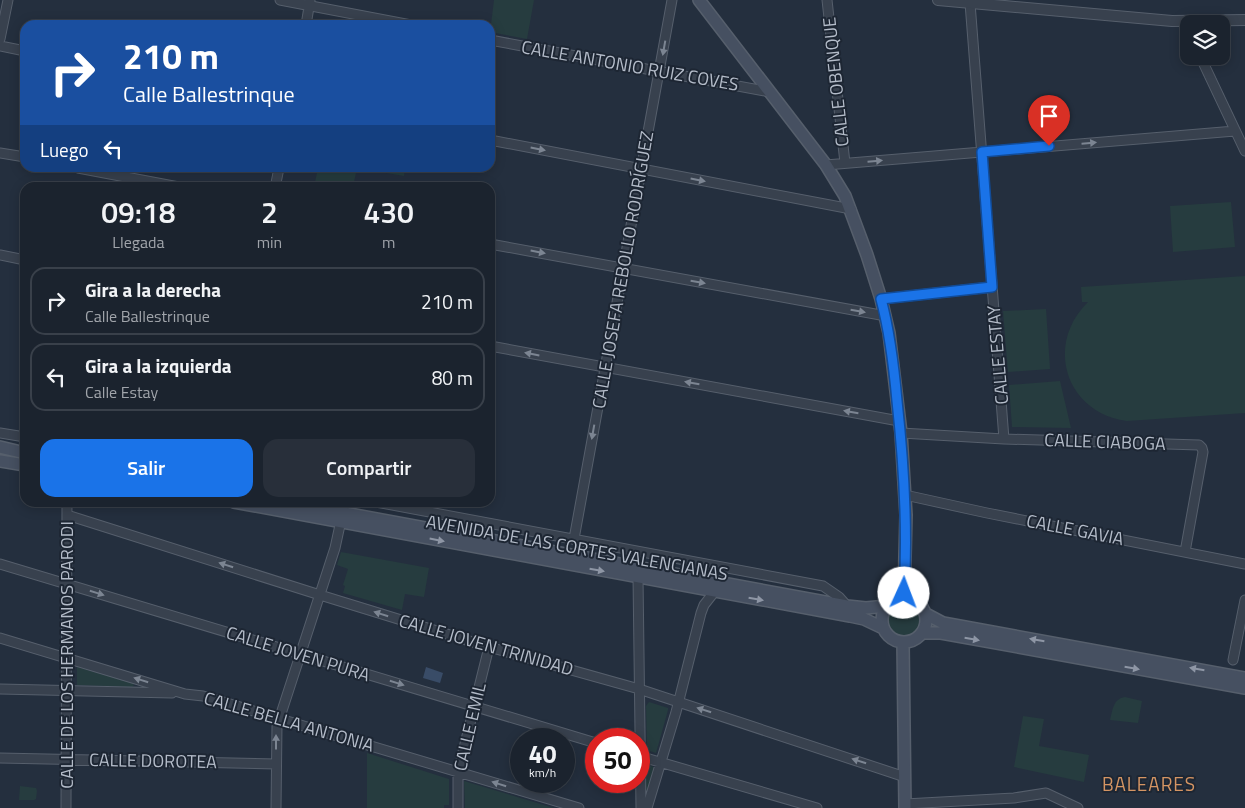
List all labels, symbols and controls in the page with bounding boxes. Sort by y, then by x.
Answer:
map controls [1180,15,1230,65]
button: layers [1180,15,1230,65]
street label: CALLE OBENQUE [815,16,856,148]
text: 210 m [123,29,219,83]
street label: CALLE ANTONIO RUIZ COVES [519,33,741,98]
icon: right [40,40,105,105]
one-way arrow [659,40,667,56]
text: Calle Ballestrinque [123,77,295,111]
pin [1028,95,1070,146]
icon: arrive [1035,102,1063,130]
street label: CALLE JOSEFA REBOLLO RODRÍGUEZ [585,129,660,411]
text: Luego [40,135,89,164]
icon: left [99,135,127,163]
one-way arrow [1081,139,1097,147]
one-way arrow [530,146,546,154]
one-way arrow [867,156,883,164]
one-way arrow [690,176,706,184]
text: 09:18 [101,189,176,235]
text: 2 [261,189,278,235]
text: 430 [363,189,414,235]
text: Llegada [112,230,164,254]
text: min [257,230,282,254]
text: m [382,230,395,254]
one-way arrow [530,249,546,257]
text: Gira a la derecha [85,275,221,304]
one-way arrow [690,278,705,286]
icon: right [42,287,70,315]
text: 210 m [421,287,473,316]
text: Calle Ballestrinque [85,304,210,328]
street label: CALLE ESTAY [980,304,1015,406]
one-way arrow [850,308,866,316]
one-way arrow [524,350,539,358]
text: Gira a la izquierda [85,351,232,380]
icon: left [42,363,70,391]
text: 80 m [432,363,473,392]
one-way arrow [683,378,699,386]
text: Calle Estay [85,380,158,404]
one-way arrow [844,408,859,416]
one-way arrow [589,424,597,440]
street label: CALLE CIABOGA [1044,426,1166,457]
button: Salir [40,439,253,497]
button: Compartir [263,439,475,497]
street label: CALLE GAVIA [1024,507,1126,552]
street label: AVENIDA DE LAS CORTES VALENCIANAS [424,508,730,587]
street label: CALLE DE LOS HERMANOS PARODI [53,521,80,789]
one-way arrow [429,536,444,544]
one-way arrow [218,561,233,569]
one-way arrow [589,566,605,574]
position arrow [877,566,929,618]
one-way arrow [90,590,105,598]
one-way arrow [749,595,765,603]
street label: CALLE JOVEN TRINIDAD [396,607,577,682]
one-way arrow [373,609,388,617]
street label: CALLE JOVEN PURA [223,619,374,688]
one-way arrow [964,635,980,643]
one-way arrow [1029,635,1045,643]
one-way arrow [1124,664,1140,672]
one-way arrow [1189,665,1205,673]
one-way arrow [133,676,148,684]
one-way arrow [390,680,405,688]
street label: CALLE EMIL [446,680,493,774]
street label: CALLE BELLA ANTONIA [201,684,378,759]
one-way arrow [697,706,712,713]
speed limit sign: 50 [585,728,650,793]
one-way arrow [272,734,280,750]
text: 40 [528,735,557,773]
street label: CALLE DOROTEA [89,746,217,775]
one-way arrow [851,757,866,765]
text: km/h [529,763,556,782]
district label: BALEARES [1102,769,1196,798]
one-way arrow [491,780,506,788]

